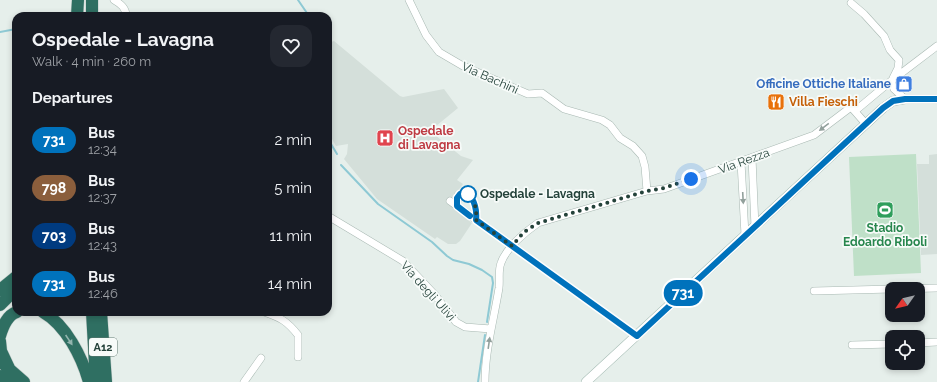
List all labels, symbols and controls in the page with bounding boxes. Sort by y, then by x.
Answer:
button: heart [270,25,312,67]
text: Ospedale - Lavagna [32,28,214,50]
text: Walk · 4 min · 260 m [32,54,151,69]
street label: Via Bachini [459,59,521,97]
shop icon: Officine Ottiche Italiane [894,74,914,94]
place label: Officine Ottiche Italiane [756,77,891,91]
text: Departures [32,89,113,107]
restaurant icon: Villa Fieschi [766,92,786,112]
place label: Villa Fieschi [789,95,858,109]
one-way arrow [819,123,830,131]
text: Bus [88,124,115,142]
place label: Ospedale di Lavagna [398,124,461,152]
hospital icon: Ospedale di Lavagna [375,128,395,148]
text: 2 min [275,131,312,149]
text: 731 [43,132,65,148]
text: 12:34 [88,142,117,157]
street label: Via Rezza [717,145,771,177]
your location [681,169,701,189]
text: Bus [88,172,115,190]
text: 5 min [274,179,312,197]
text: 798 [42,180,66,196]
marker: Ospedale - Lavagna [459,185,477,203]
place label: Ospedale - Lavagna [480,187,595,201]
text: 12:37 [88,190,117,205]
one-way arrow [740,192,747,204]
sports icon: Stadio Edoardo Riboli [875,200,895,220]
text: Bus [88,220,115,238]
place label: Stadio Edoardo Riboli [843,221,927,249]
text: 11 min [270,227,312,245]
text: 703 [42,228,66,244]
text: 12:43 [88,238,117,253]
street label: Via degli Ulivi [398,258,458,324]
text: Bus [88,268,115,286]
text: 14 min [268,275,312,293]
text: 731 [43,276,65,292]
line badge: 731 [660,280,706,306]
north arrow [885,282,925,322]
map controls [885,282,925,370]
text: 731 [672,285,694,301]
text: 12:46 [88,286,118,301]
button: locate [885,330,925,370]
one-way arrow [65,335,73,345]
one-way arrow [486,337,492,349]
road number: A12 [89,338,117,356]

